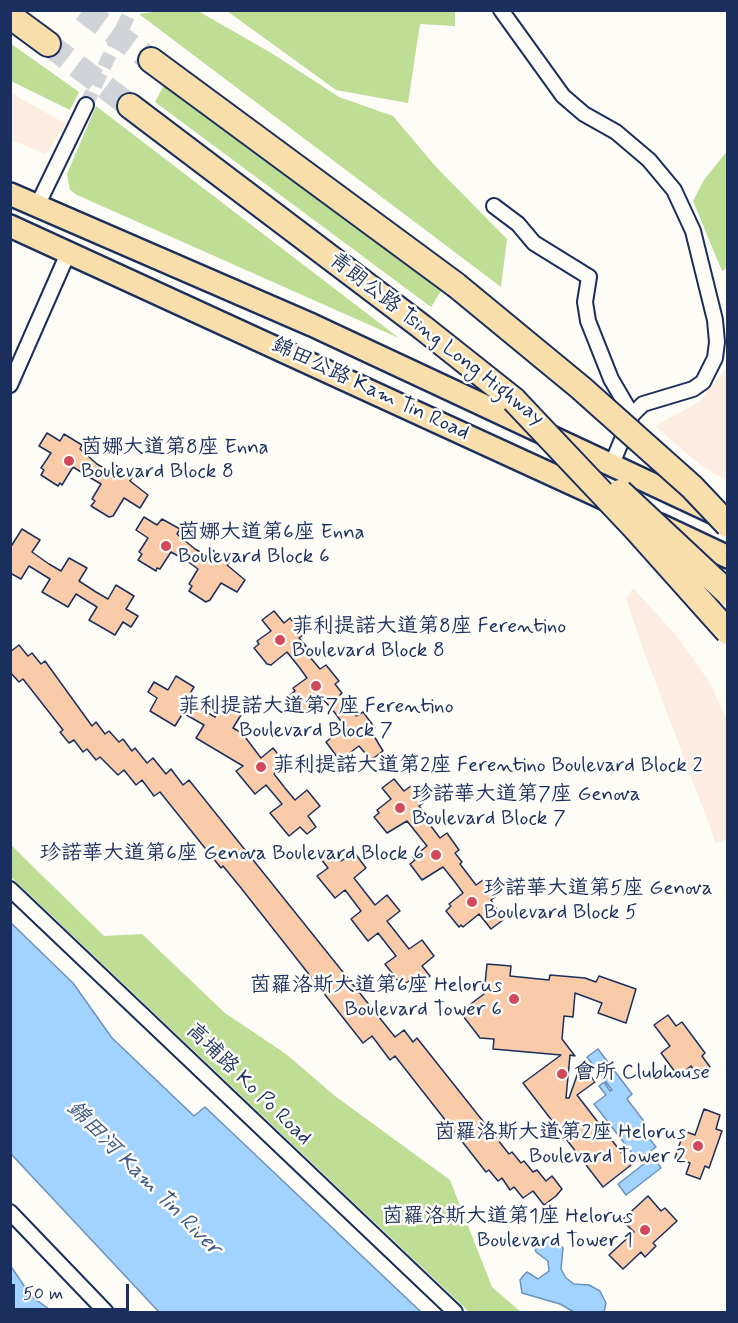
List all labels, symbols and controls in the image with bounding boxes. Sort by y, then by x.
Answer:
street label: 青朗公路 Tsing Long Highway [323,248,549,432]
street label: 錦田公路 Kam Tin Road [267,333,473,447]
place label: 茵娜大道第8座 Enna Boulevard Block 8 [81,436,269,486]
marker: 茵娜大道第8座 Enna Boulevard Block 8 [62,454,76,468]
place label: 茵娜大道第6座 Enna Boulevard Block 6 [178,521,365,571]
marker: 茵娜大道第6座 Enna Boulevard Block 6 [159,539,173,553]
place label: 菲利提諾大道第8座 Ferentino Boulevard Block 8 [292,615,566,665]
marker: 菲利提諾大道第8座 Ferentino Boulevard Block 8 [273,633,287,647]
marker: 菲利提諾大道第7座 Ferentino Boulevard Block 7 [309,679,323,693]
place label: 菲利提諾大道第7座 Ferentino Boulevard Block 7 [178,695,454,745]
place label: 菲利提諾大道第2座 Ferentino Boulevard Block 2 [273,754,703,780]
marker: 菲利提諾大道第2座 Ferentino Boulevard Block 2 [254,760,268,774]
place label: 珍諾華大道第7座 Genova Boulevard Block 7 [412,783,641,833]
marker: 珍諾華大道第7座 Genova Boulevard Block 7 [393,801,407,815]
place label: 珍諾華大道第6座 Genova Boulevard Block 6 [40,842,424,868]
marker: 珍諾華大道第6座 Genova Boulevard Block 6 [429,848,443,862]
place label: 珍諾華大道第5座 Genova Boulevard Block 5 [484,877,712,927]
marker: 珍諾華大道第5座 Genova Boulevard Block 5 [465,895,479,909]
place label: 茵羅洛斯大道第6座 Helorus Boulevard Tower 6 [250,974,502,1024]
marker: 茵羅洛斯大道第6座 Helorus Boulevard Tower 6 [507,992,521,1006]
street label: 高埔路 Ko Po Road [180,1019,316,1151]
place label: 會所 Clubhouse [574,1061,710,1087]
marker: 會所 Clubhouse [555,1067,569,1081]
water label: 錦田河 Kam Tin River [60,1096,226,1262]
place label: 茵羅洛斯大道第2座 Helorus Boulevard Tower 2 [434,1121,686,1171]
marker: 茵羅洛斯大道第2座 Helorus Boulevard Tower 2 [691,1139,705,1153]
place label: 茵羅洛斯大道第1座 Helorus Boulevard Tower 1 [382,1205,633,1255]
marker: 茵羅洛斯大道第1座 Helorus Boulevard Tower 1 [638,1223,652,1237]
scale bar [15,1272,132,1310]
text: 50 m [23,1282,63,1306]

